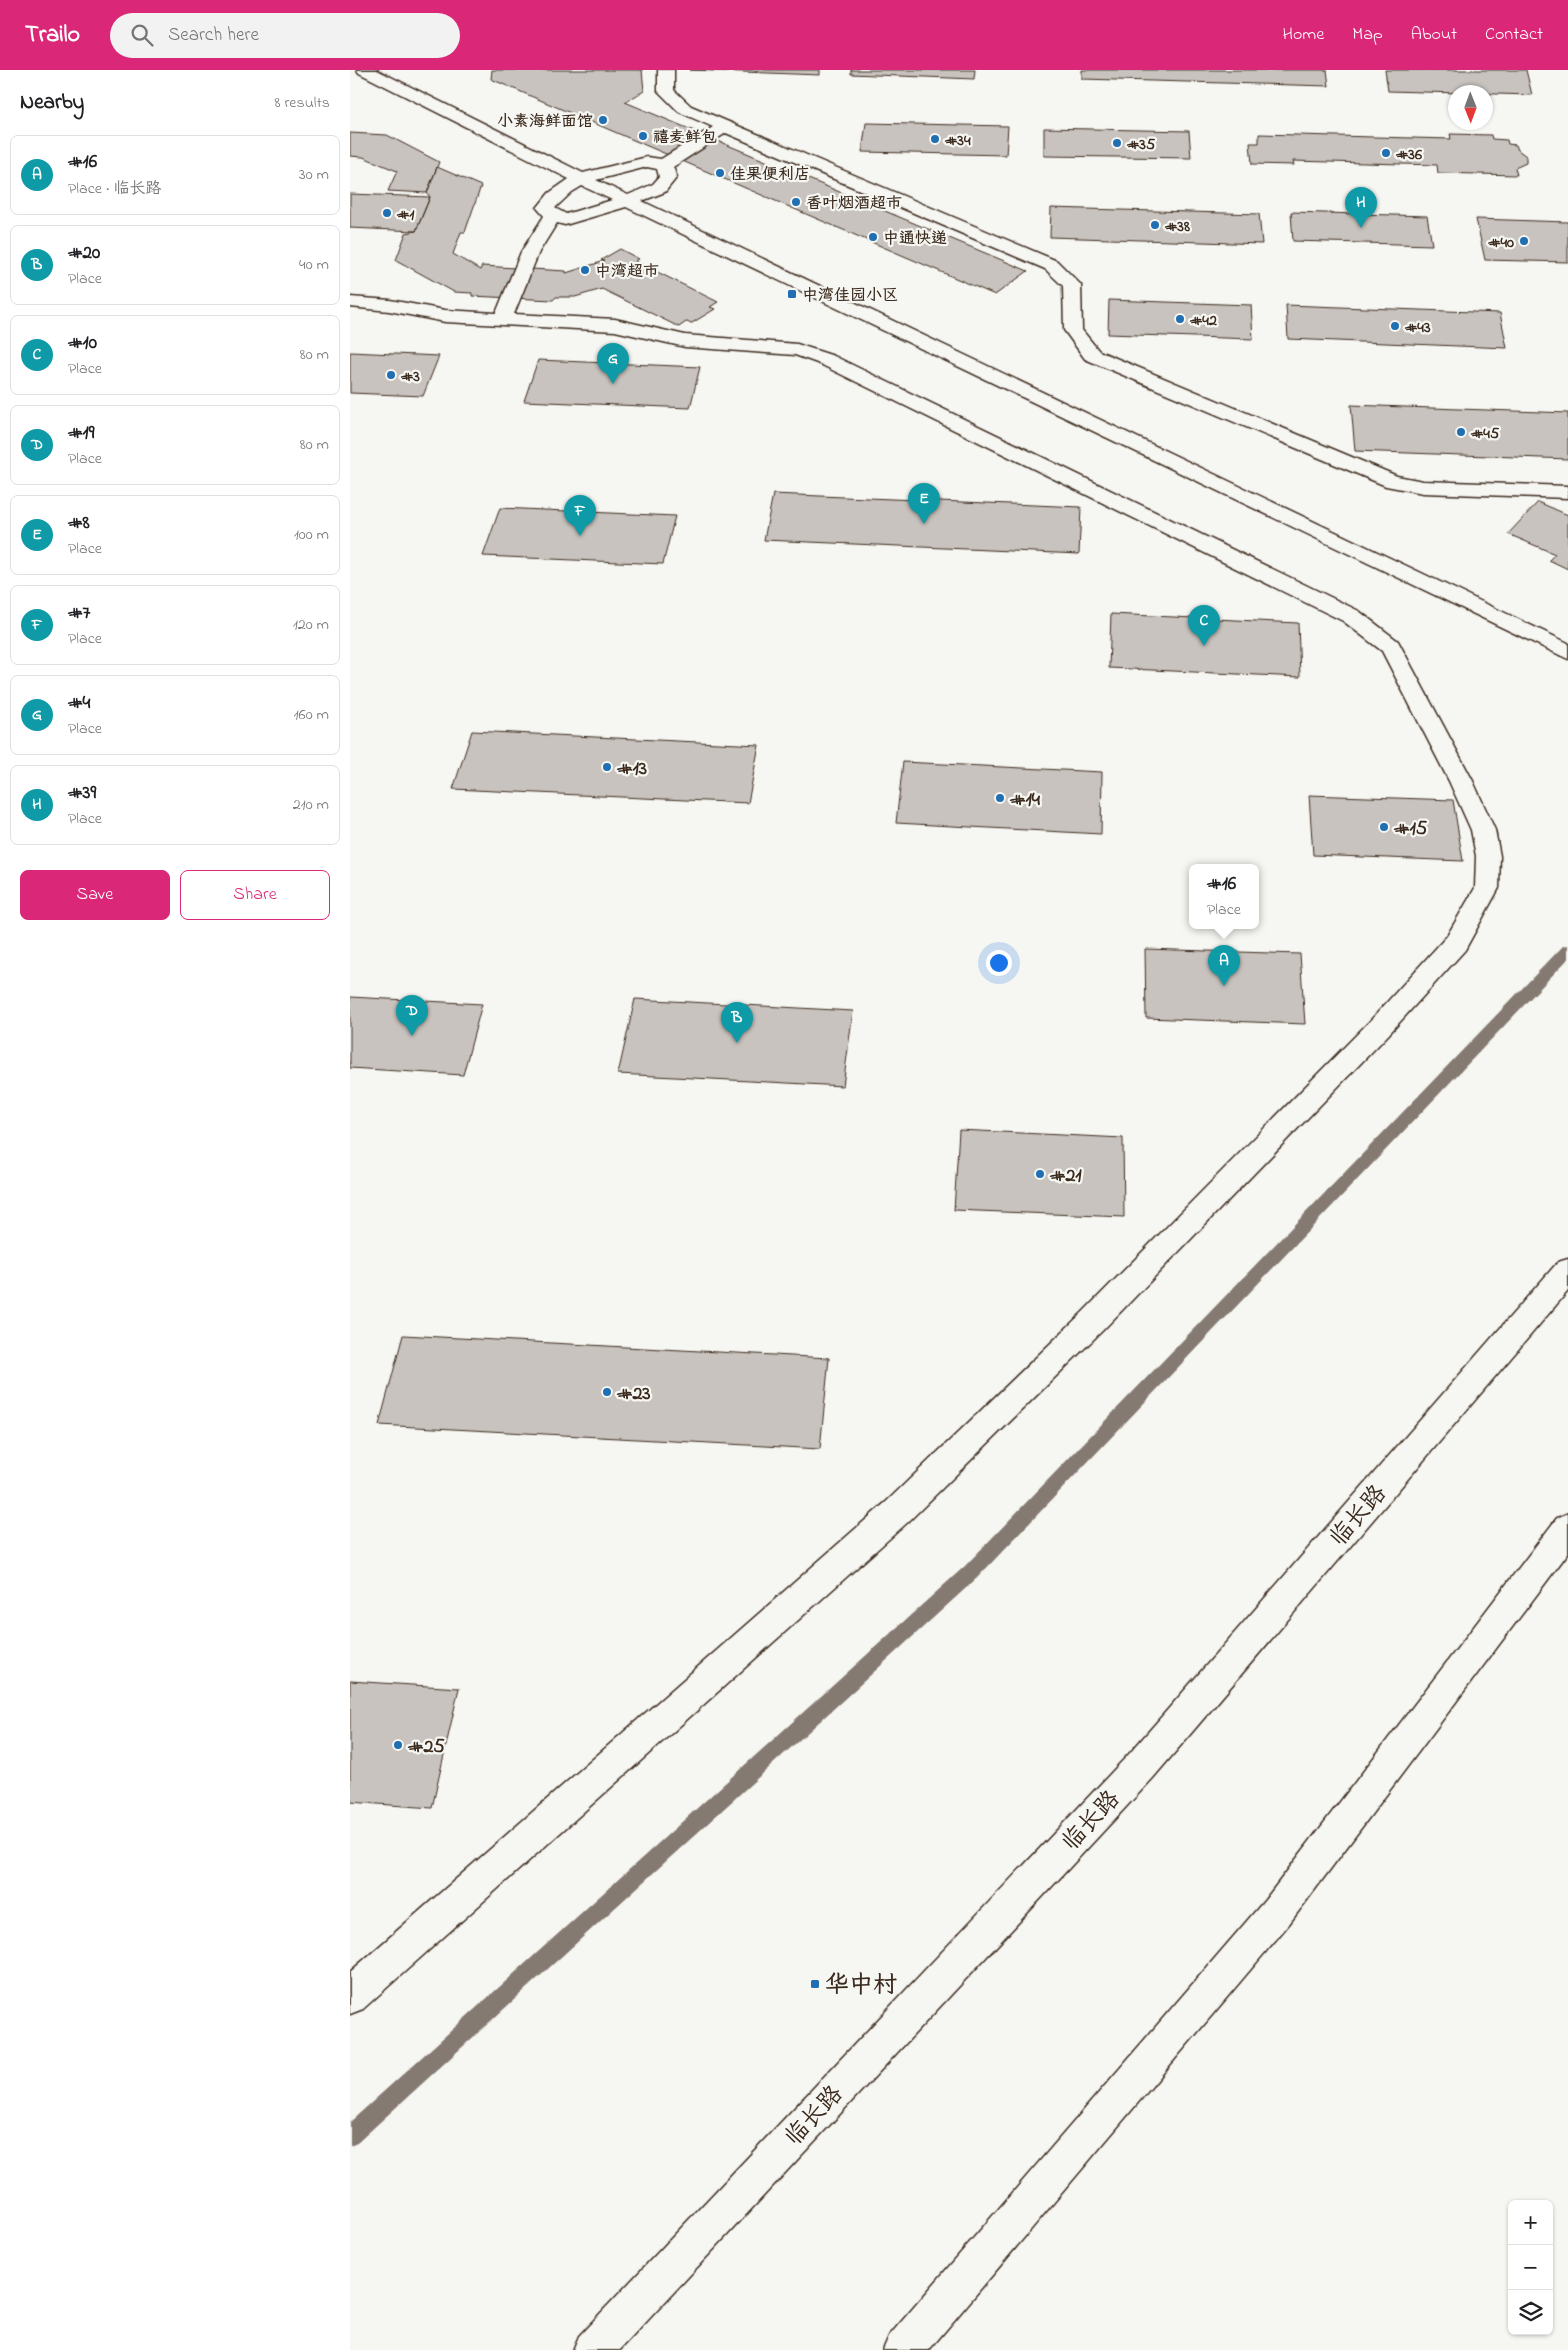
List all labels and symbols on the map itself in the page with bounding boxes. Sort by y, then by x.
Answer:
north arrow [1448,85,1493,130]
place label: 小素海鲜面馆 [497,110,593,134]
marker: 小素海鲜面馆 [597,114,609,126]
place label: 禧麦鲜包 [653,126,717,150]
place label: #34 [944,129,971,153]
marker: 禧麦鲜包 [637,130,649,142]
marker: #34 [929,133,941,145]
place label: #35 [1126,133,1156,157]
marker: #35 [1111,137,1123,149]
place label: #36 [1395,143,1423,167]
marker: #36 [1380,147,1392,159]
place label: 佳果便利店 [730,163,810,187]
marker: 佳果便利店 [714,167,726,179]
pin: H [1345,187,1377,228]
place label: 香叶烟酒超市 [806,192,902,216]
marker: 香叶烟酒超市 [790,196,802,208]
place label: #1 [396,203,415,227]
marker: #1 [381,207,393,219]
place label: #38 [1164,215,1190,239]
marker: #38 [1149,219,1161,231]
place label: 中通快递 [883,227,947,251]
marker: 中通快递 [867,231,879,243]
place label: #40 [1487,231,1514,255]
marker: #40 [1518,235,1530,247]
place label: 中湾超市 [595,260,659,284]
marker: 中湾超市 [579,264,591,276]
place label: 中湾佳园小区 [802,284,898,308]
marker: 中湾佳园小区 [786,288,798,300]
place label: #42 [1189,309,1217,333]
marker: #42 [1174,313,1186,325]
place label: #43 [1404,316,1431,340]
marker: #43 [1389,320,1401,332]
pin: G [597,343,629,384]
place label: #3 [400,365,420,389]
marker: #3 [385,369,397,381]
place label: #45 [1470,422,1500,446]
marker: #45 [1455,426,1467,438]
pin: E [908,483,940,524]
pin: F [564,495,596,536]
pin: C [1188,605,1220,646]
place label: #13 [616,755,647,784]
marker: #13 [601,761,613,773]
place label: #14 [1009,786,1041,815]
marker: #14 [994,792,1006,804]
place label: #15 [1393,815,1428,844]
marker: #15 [1378,821,1390,833]
pin: A [1208,945,1240,986]
your location [986,950,1012,976]
pin: D [396,995,428,1036]
pin: B [721,1002,753,1043]
place label: #21 [1049,1162,1082,1191]
marker: #21 [1034,1168,1046,1180]
place label: #23 [616,1380,651,1409]
marker: #23 [601,1386,613,1398]
street label: 临长路 [1322,1478,1396,1555]
place label: #25 [407,1733,445,1762]
marker: #25 [392,1739,404,1751]
street label: 临长路 [1054,1783,1129,1860]
place label: 华中村 [825,1969,897,2004]
marker: 华中村 [809,1978,821,1990]
street label: 临长路 [777,2078,852,2155]

